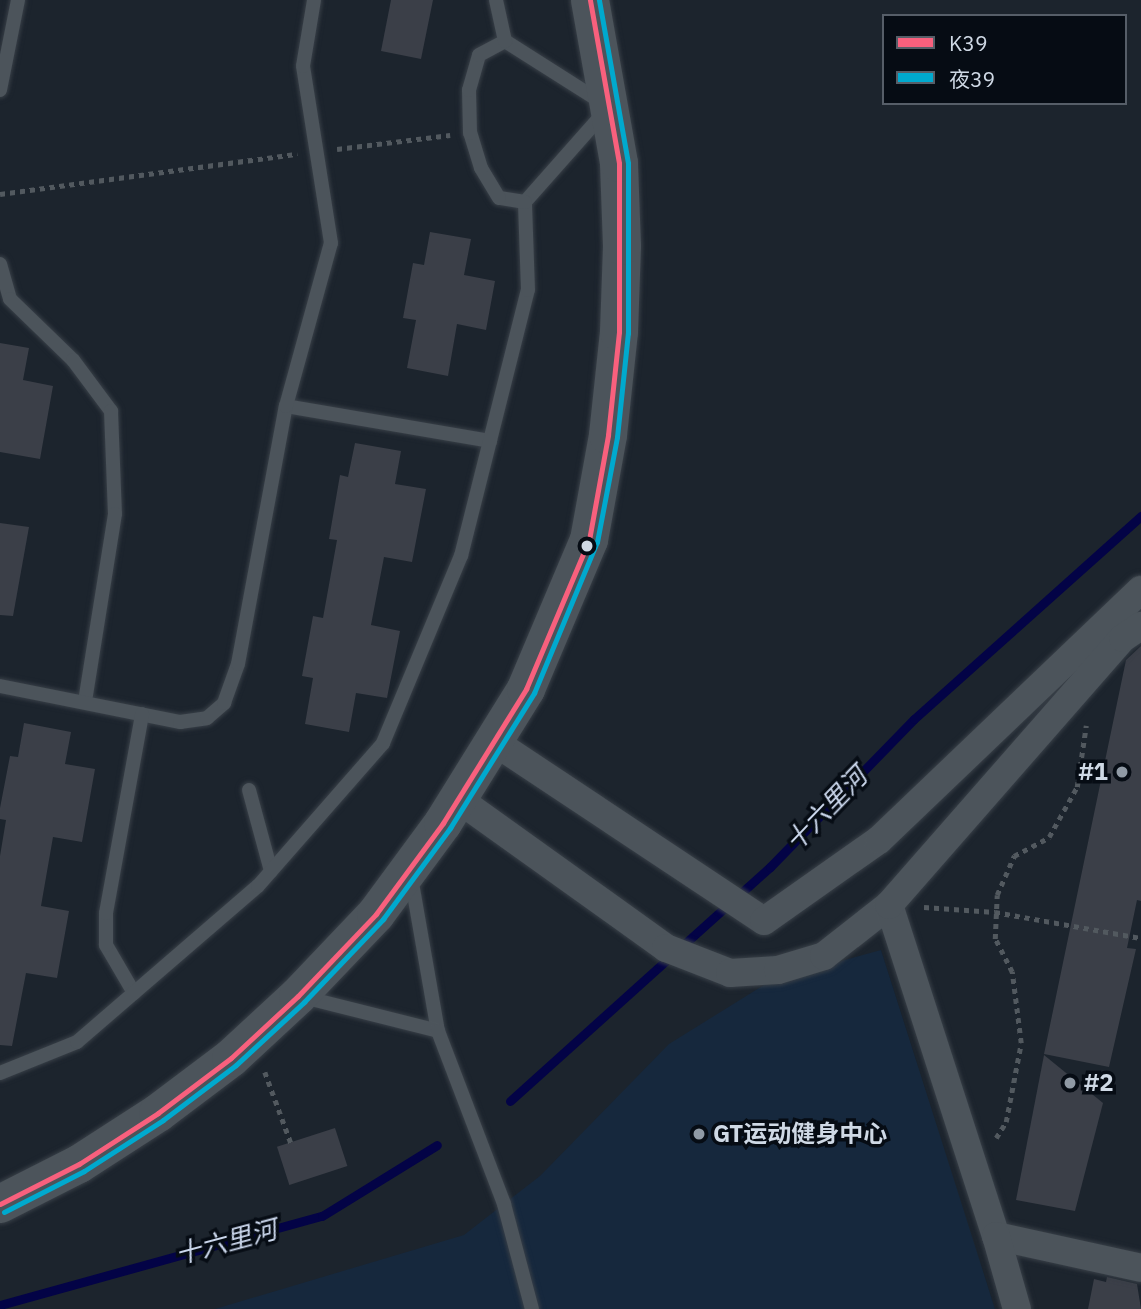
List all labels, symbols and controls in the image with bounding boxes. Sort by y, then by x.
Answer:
legend [882,14,1127,105]
text: K39 [949,29,988,57]
text: 夜39 [949,65,995,93]
unlabelled marker [580,539,594,553]
place label: #1 [1078,758,1108,786]
water label: 十六里河 [779,761,873,857]
marker: #1 [1114,764,1130,780]
place label: #2 [1084,1069,1114,1097]
marker: #2 [1062,1075,1078,1091]
place label: GT运动健身中心 [713,1120,887,1148]
marker: GT运动健身中心 [691,1126,707,1142]
water label: 十六里河 [172,1213,280,1271]

